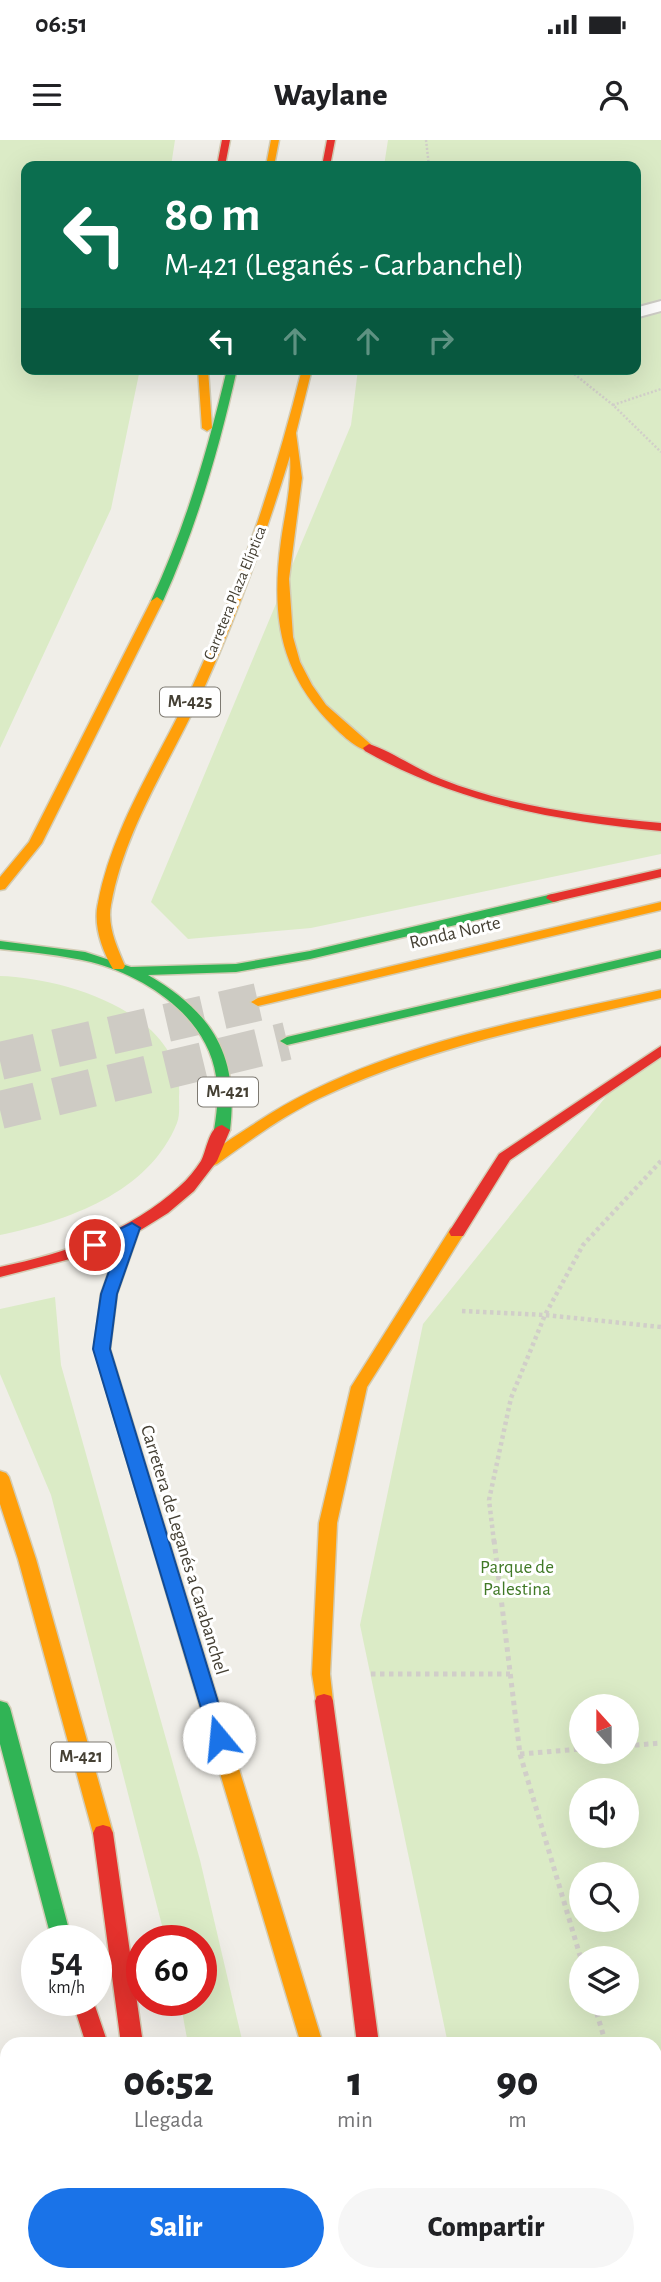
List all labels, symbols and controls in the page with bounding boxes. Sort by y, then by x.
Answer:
text: 06:51 [35,11,88,37]
icon: menu [28,76,66,114]
icon: person [595,76,633,114]
text: Waylane [274,79,387,111]
icon: left [49,189,140,280]
text: 80 m [164,191,261,240]
text: M-421 (Leganés - Carbanchel) [164,249,524,281]
icon: left [203,322,241,360]
icon: ahead [276,322,314,360]
icon: ahead [349,322,387,360]
icon: right [422,322,460,360]
street label: Carretera Plaza Elíptica [201,524,269,662]
road number: M-425 [160,688,220,716]
street label: Ronda Norte [408,913,502,953]
road number: M-421 [198,1077,258,1107]
pin [65,1215,125,1275]
icon: arrive [76,1226,114,1264]
street label: Carretera de Leganés a Carabanchel [137,1423,231,1677]
park label: Parque de Palestina [480,1558,554,1599]
north arrow [569,1694,639,1764]
map controls [569,1694,639,2016]
position arrow [182,1701,256,1775]
road number: M-421 [51,1742,111,1772]
button: sound [569,1778,639,1848]
button: search [569,1862,639,1932]
speed limit sign: 60 [126,1925,217,2016]
text: 54 [50,1944,83,1979]
button: layers [569,1946,639,2016]
text: km/h [48,1979,85,1997]
text: 06:52 [123,2061,214,2103]
text: 1 [347,2061,363,2103]
text: 90 [496,2061,539,2103]
text: Llegada [134,2109,203,2132]
text: min [337,2109,373,2132]
text: m [508,2109,527,2132]
button: Salir [28,2188,324,2268]
button: Compartir [338,2188,634,2268]

